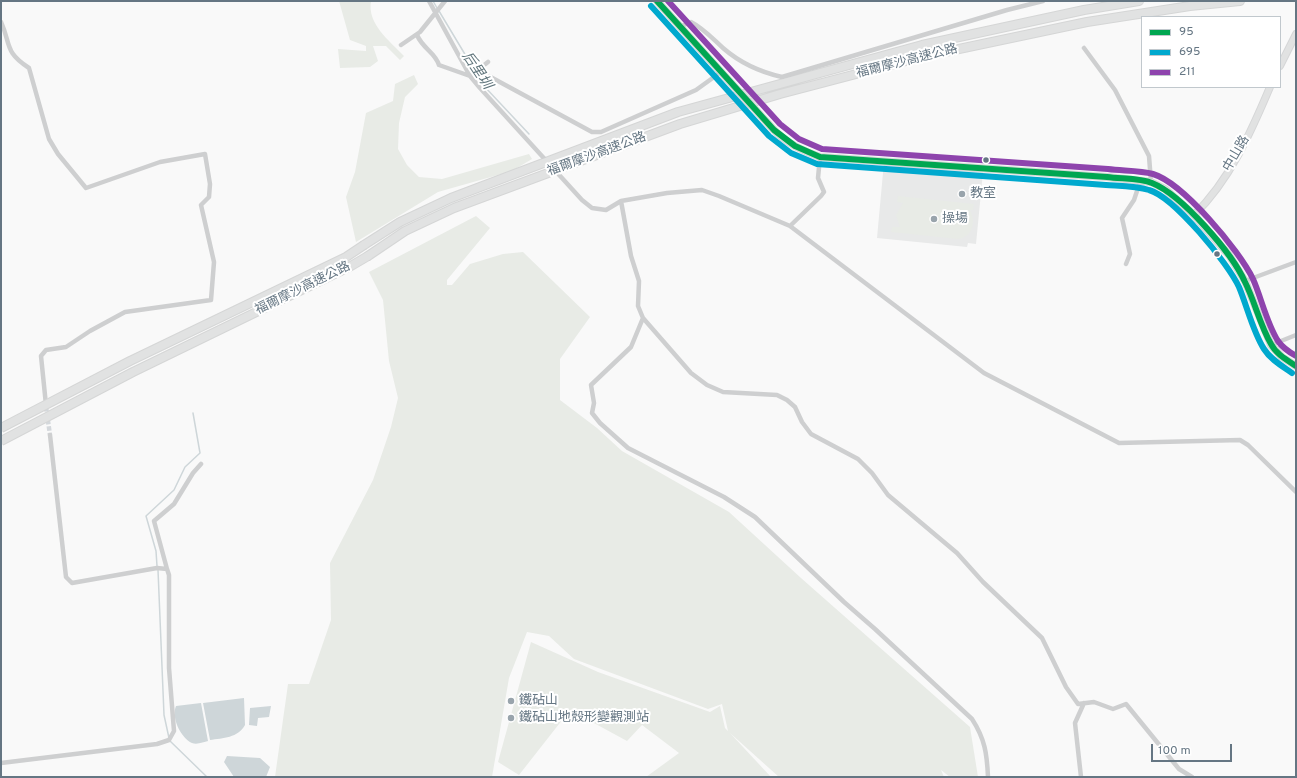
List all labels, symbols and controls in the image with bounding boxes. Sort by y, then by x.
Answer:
legend [1141,16,1281,88]
text: 95 [1179,24,1194,40]
street label: 福爾摩沙高速公路 [855,42,959,82]
text: 695 [1179,44,1200,60]
water label: 后里圳 [457,49,495,93]
text: 211 [1179,64,1195,80]
street label: 福爾摩沙高速公路 [545,130,649,180]
street label: 中山路 [1220,133,1254,175]
unlabelled marker [981,155,991,165]
place label: 教室 [970,186,996,202]
marker: 教室 [957,189,967,199]
place label: 操場 [942,211,968,227]
marker: 操場 [929,214,939,224]
unlabelled marker [1212,249,1222,259]
street label: 福爾摩沙高速公路 [253,259,353,319]
place label: 鐵砧山 [519,693,558,709]
marker: 鐵砧山 [506,696,516,706]
place label: 鐵砧山地殼形變觀測站 [519,710,649,726]
marker: 鐵砧山地殼形變觀測站 [506,713,516,723]
scale bar [1153,736,1234,762]
text: 100 m [1158,743,1191,759]

